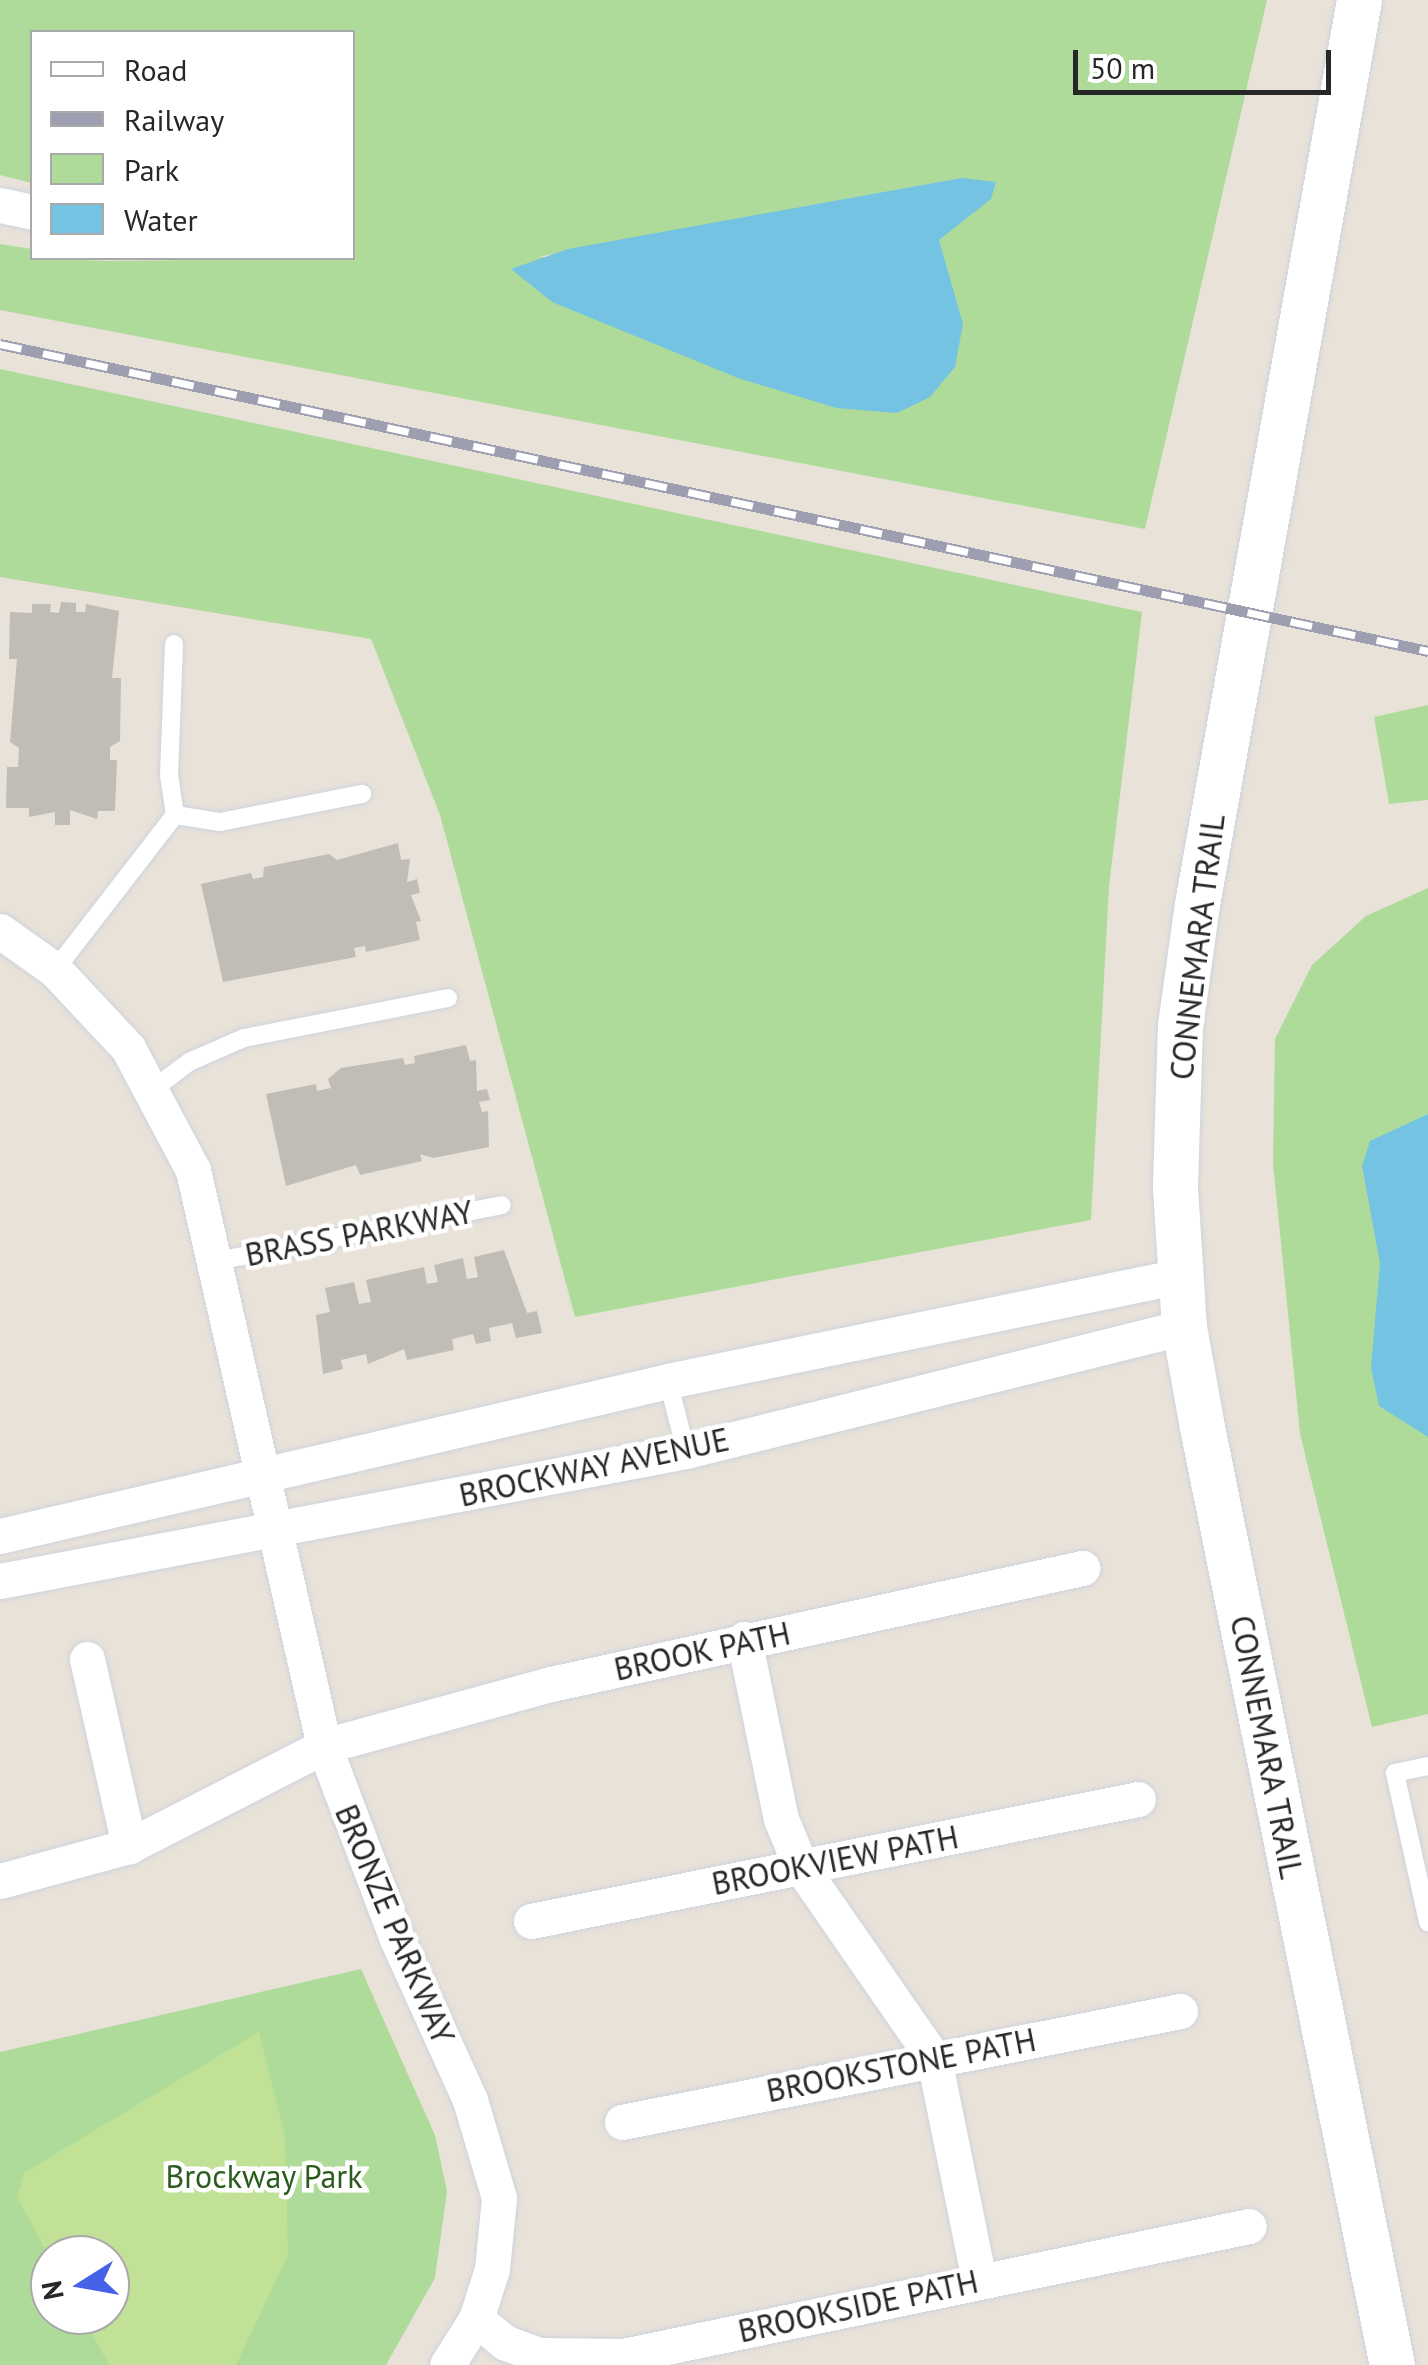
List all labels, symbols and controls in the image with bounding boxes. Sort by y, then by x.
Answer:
legend [30,30,355,260]
scale bar [1078,30,1336,92]
text: 50 m [1090,48,1155,87]
text: Road [124,50,188,89]
text: Railway [124,100,224,139]
text: Park [124,150,179,189]
text: Water [124,200,198,239]
street label: CONNEMARA TRAIL [1162,811,1232,1083]
street label: BRASS PARKWAY [242,1192,476,1274]
street label: BROCKWAY AVENUE [455,1419,733,1515]
street label: CONNEMARA TRAIL [1222,1611,1312,1883]
street label: BROOK PATH [610,1614,794,1688]
street label: BRONZE PARKWAY [327,1799,463,2049]
street label: BROOKVIEW PATH [708,1817,962,1903]
street label: BROOKSTONE PATH [763,2020,1039,2110]
park label: Brockway Park [165,2157,363,2195]
north arrow [30,2235,130,2335]
street label: BROOKSIDE PATH [735,2262,981,2350]
text: N [32,2278,72,2303]

